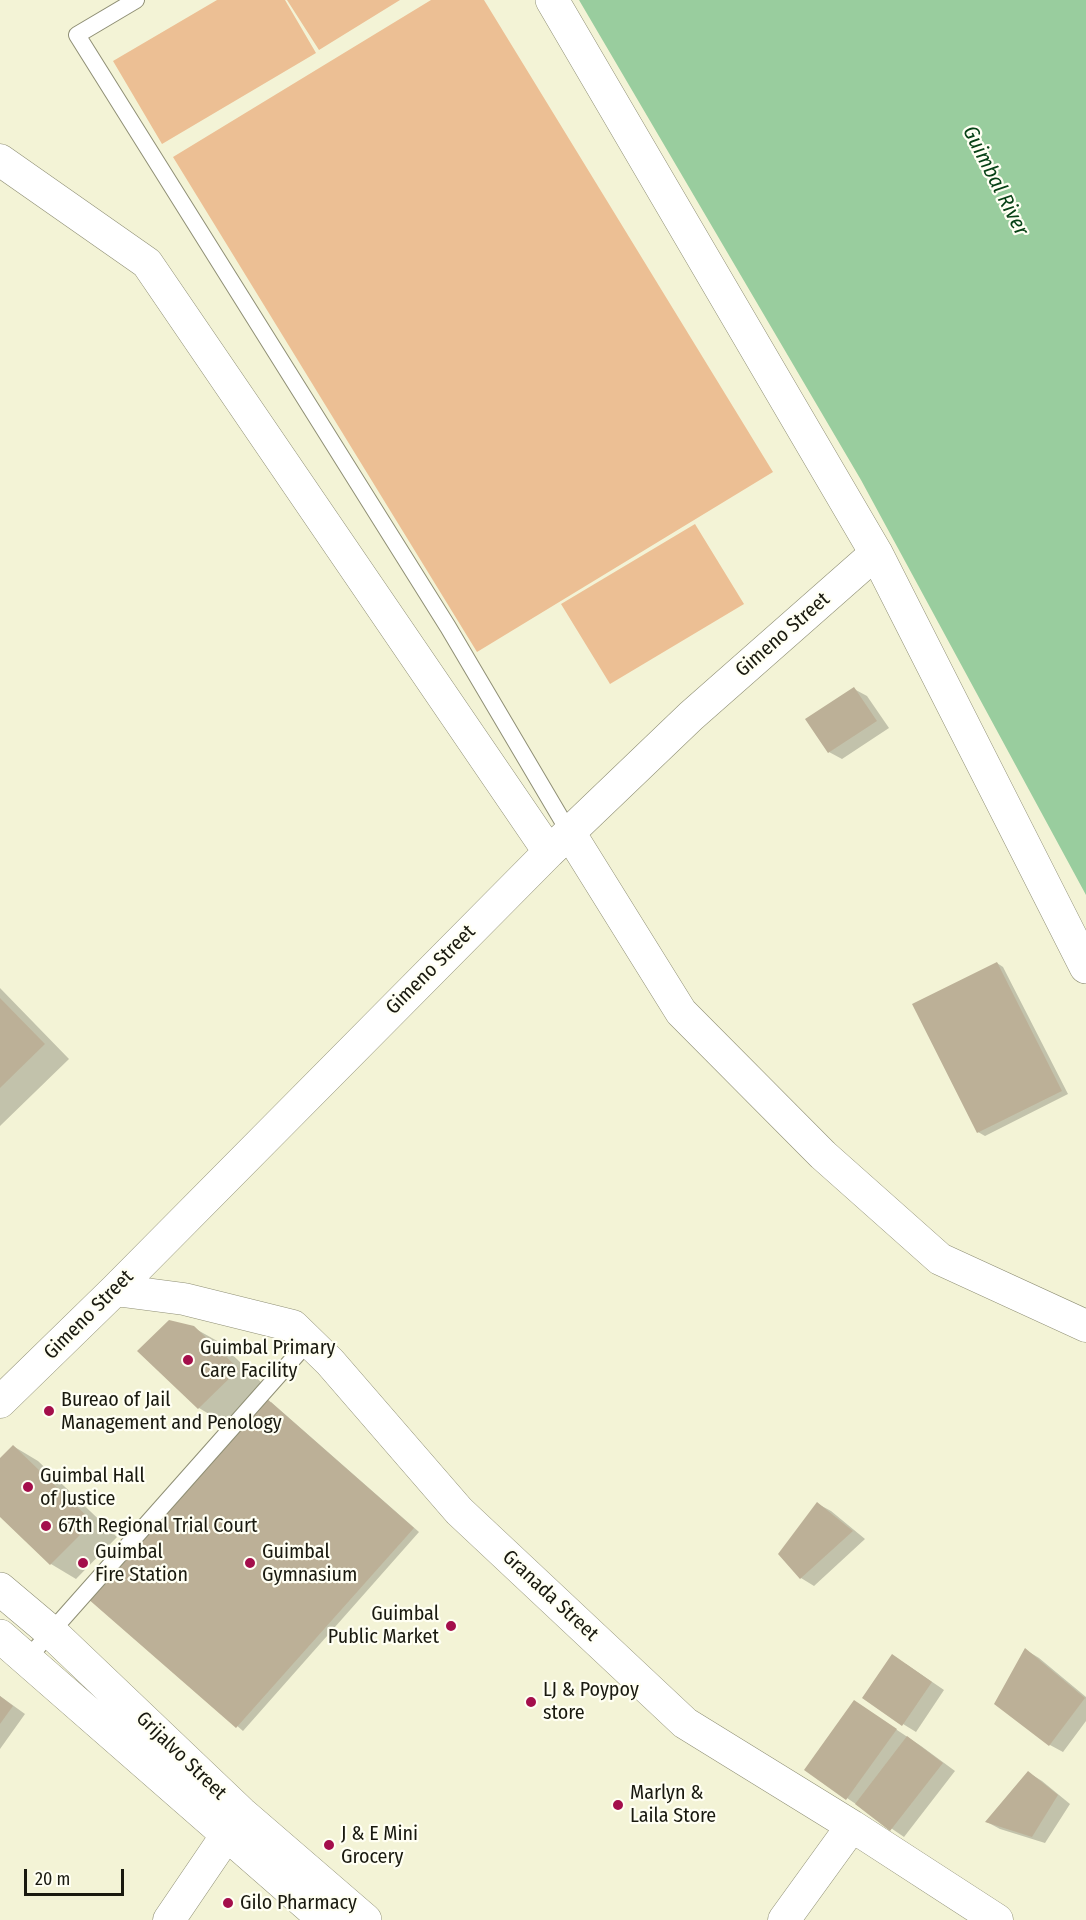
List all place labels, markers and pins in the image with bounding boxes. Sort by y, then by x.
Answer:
place label: Guimbal Primary Care Facility [200,1336,336,1383]
marker: Guimbal Primary Care Facility [181,1353,195,1367]
place label: Bureao of Jail Management and Penology [61,1388,282,1435]
marker: Bureao of Jail Management and Penology [42,1404,56,1418]
place label: Guimbal Hall of Justice [40,1464,145,1511]
marker: Guimbal Hall of Justice [21,1480,35,1494]
place label: 67th Regional Trial Court [58,1514,257,1538]
marker: 67th Regional Trial Court [39,1519,53,1533]
place label: Guimbal Fire Station [95,1540,188,1587]
place label: Guimbal Gymnasium [262,1540,357,1587]
marker: Guimbal Fire Station [76,1556,90,1570]
marker: Guimbal Gymnasium [243,1556,257,1570]
place label: Guimbal Public Market [328,1602,439,1649]
marker: Guimbal Public Market [444,1619,458,1633]
place label: LJ & Poypoy store [543,1678,639,1725]
marker: LJ & Poypoy store [524,1695,538,1709]
place label: Marlyn & Laila Store [630,1781,716,1828]
marker: Marlyn & Laila Store [611,1798,625,1812]
place label: J & E Mini Grocery [341,1822,418,1869]
marker: J & E Mini Grocery [322,1838,336,1852]
place label: Gilo Pharmacy [240,1891,357,1915]
marker: Gilo Pharmacy [221,1896,235,1910]

